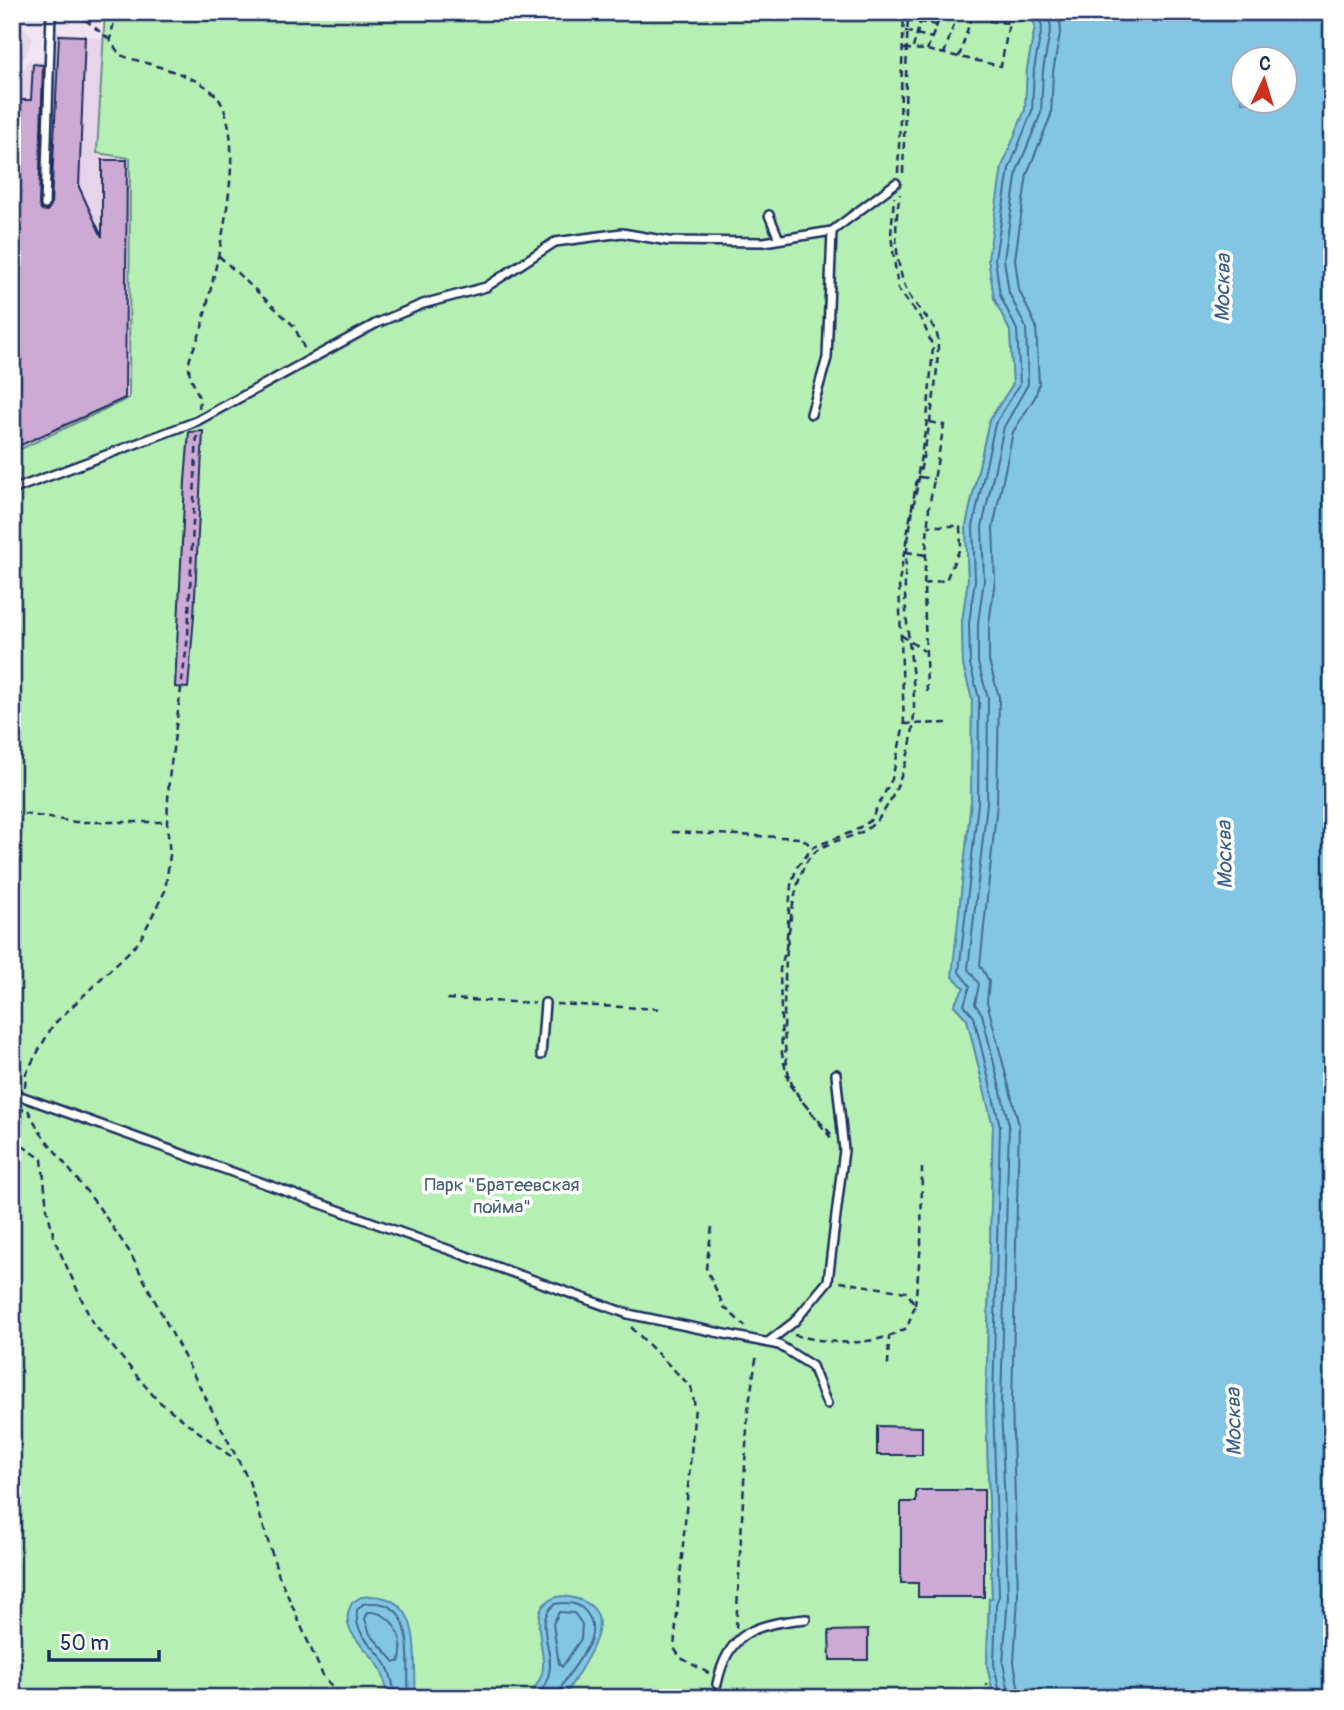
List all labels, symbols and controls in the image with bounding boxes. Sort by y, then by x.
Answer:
north arrow [1228,46,1298,116]
text: С [1258,52,1272,76]
water label: Москва [1209,253,1237,322]
water label: Москва [1211,820,1239,889]
park label: Парк "Братеевская пойма" [425,1173,580,1219]
water label: Москва [1220,1387,1248,1456]
scale bar [49,1619,159,1663]
text: 50 m [60,1630,109,1657]

